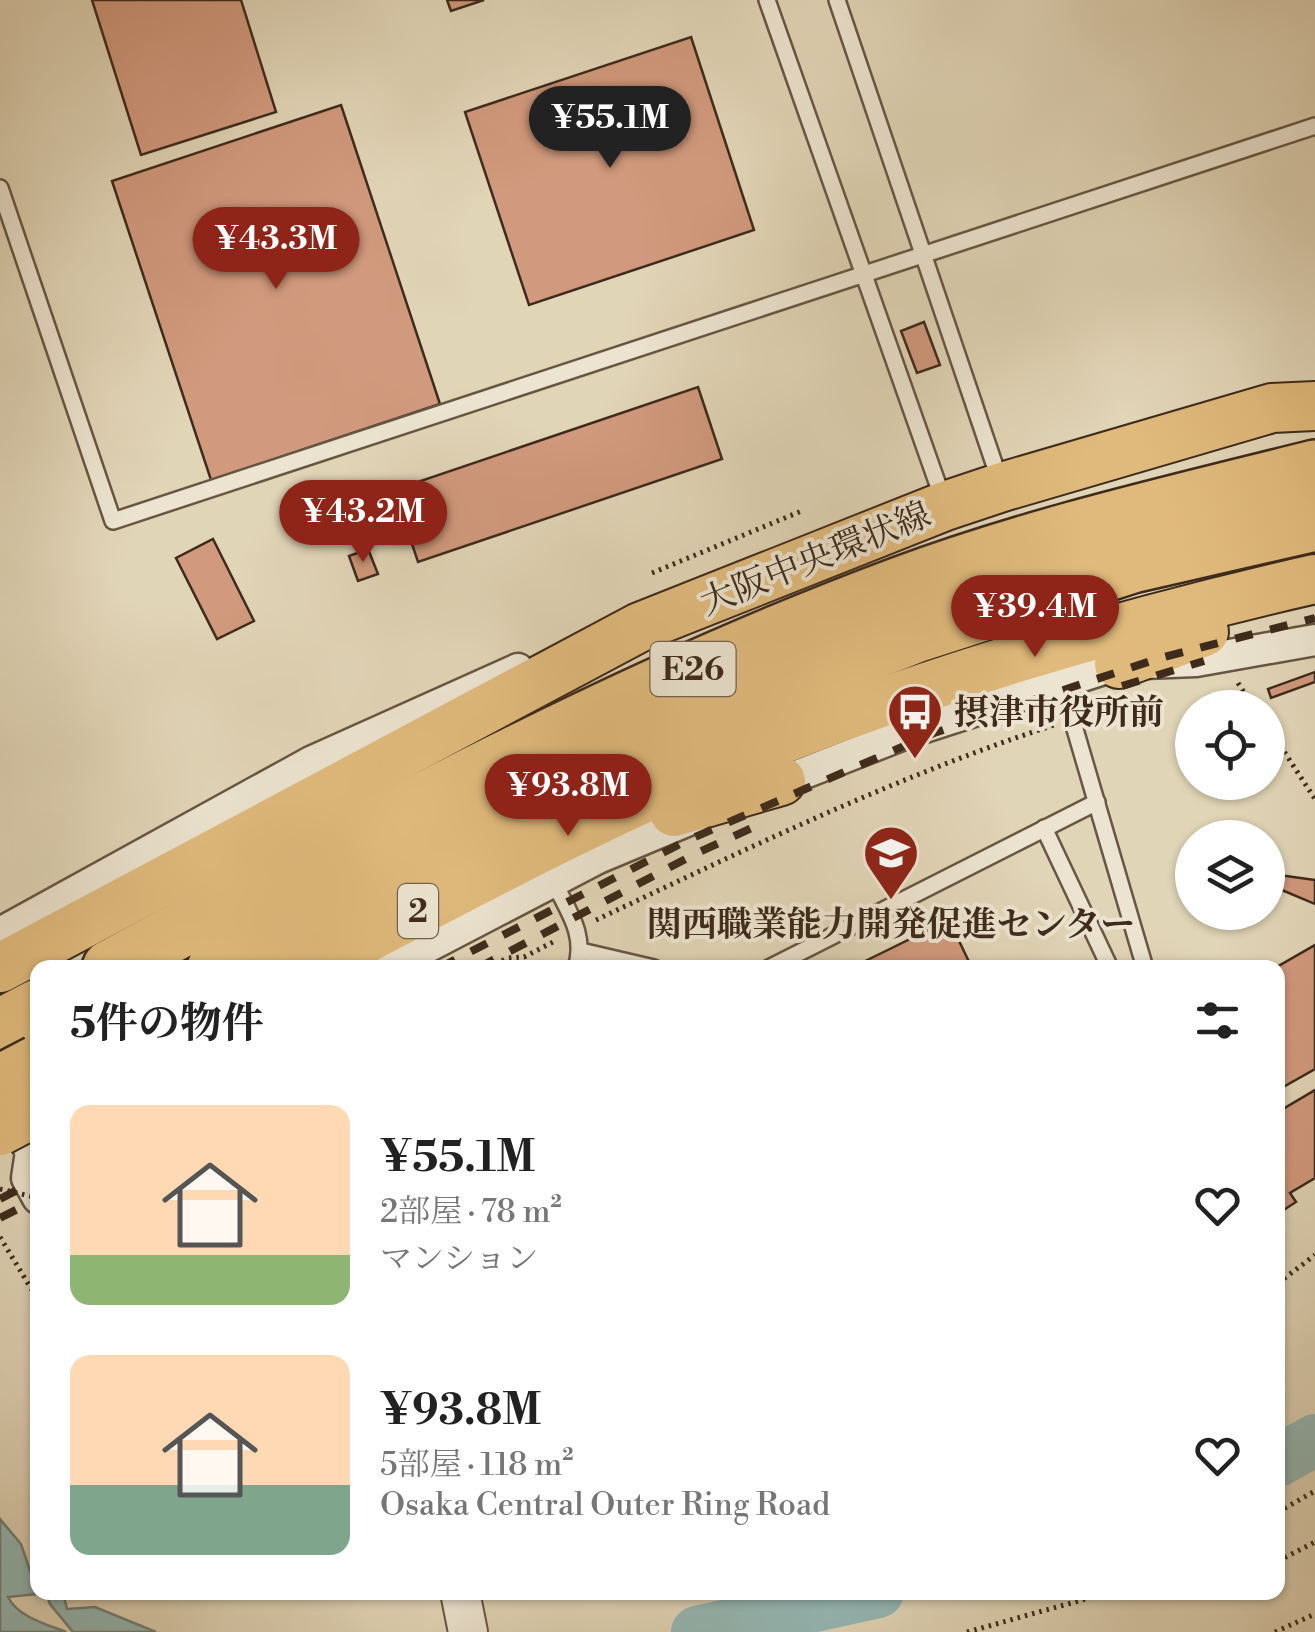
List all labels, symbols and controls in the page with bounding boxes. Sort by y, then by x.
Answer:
pin: ¥55.1M [529,86,691,171]
text: ¥55.1M [551,98,669,138]
pin: ¥43.3M [195,207,357,292]
text: ¥43.3M [215,219,337,259]
pin: ¥43.2M [282,480,444,565]
text: ¥43.2M [301,492,425,532]
street label: 大阪中央環状線 [694,494,937,625]
pin: ¥39.4M [954,575,1116,660]
text: ¥39.4M [973,587,1097,627]
road number: E26 [650,642,736,696]
bus stop icon: 摂津市役所前 [885,682,945,761]
map controls [1175,690,1285,930]
button: locate [1175,690,1285,800]
place label: 摂津市役所前 [954,692,1164,735]
pin: ¥93.8M [487,754,649,839]
text: ¥93.8M [507,766,629,806]
button: layers [1175,820,1285,930]
school or university icon: 関西職業能力開発促進センター [861,823,921,902]
road number: 2 [398,884,438,938]
place label: 関西職業能力開発促進センター [647,904,1135,947]
icon: filters [1190,993,1245,1048]
text: 5件の物件 [70,998,264,1051]
text: ¥55.1M [380,1132,535,1185]
icon: home [150,1145,270,1265]
icon: heart [1190,1178,1245,1233]
text: 2部屋 · 78 m² [380,1192,562,1232]
text: マンション [380,1239,539,1279]
text: ¥93.8M [380,1385,541,1438]
icon: home [150,1395,270,1515]
icon: heart [1190,1428,1245,1483]
text: 5部屋 · 118 m² [380,1445,574,1485]
text: Osaka Central Outer Ring Road [380,1485,830,1525]

